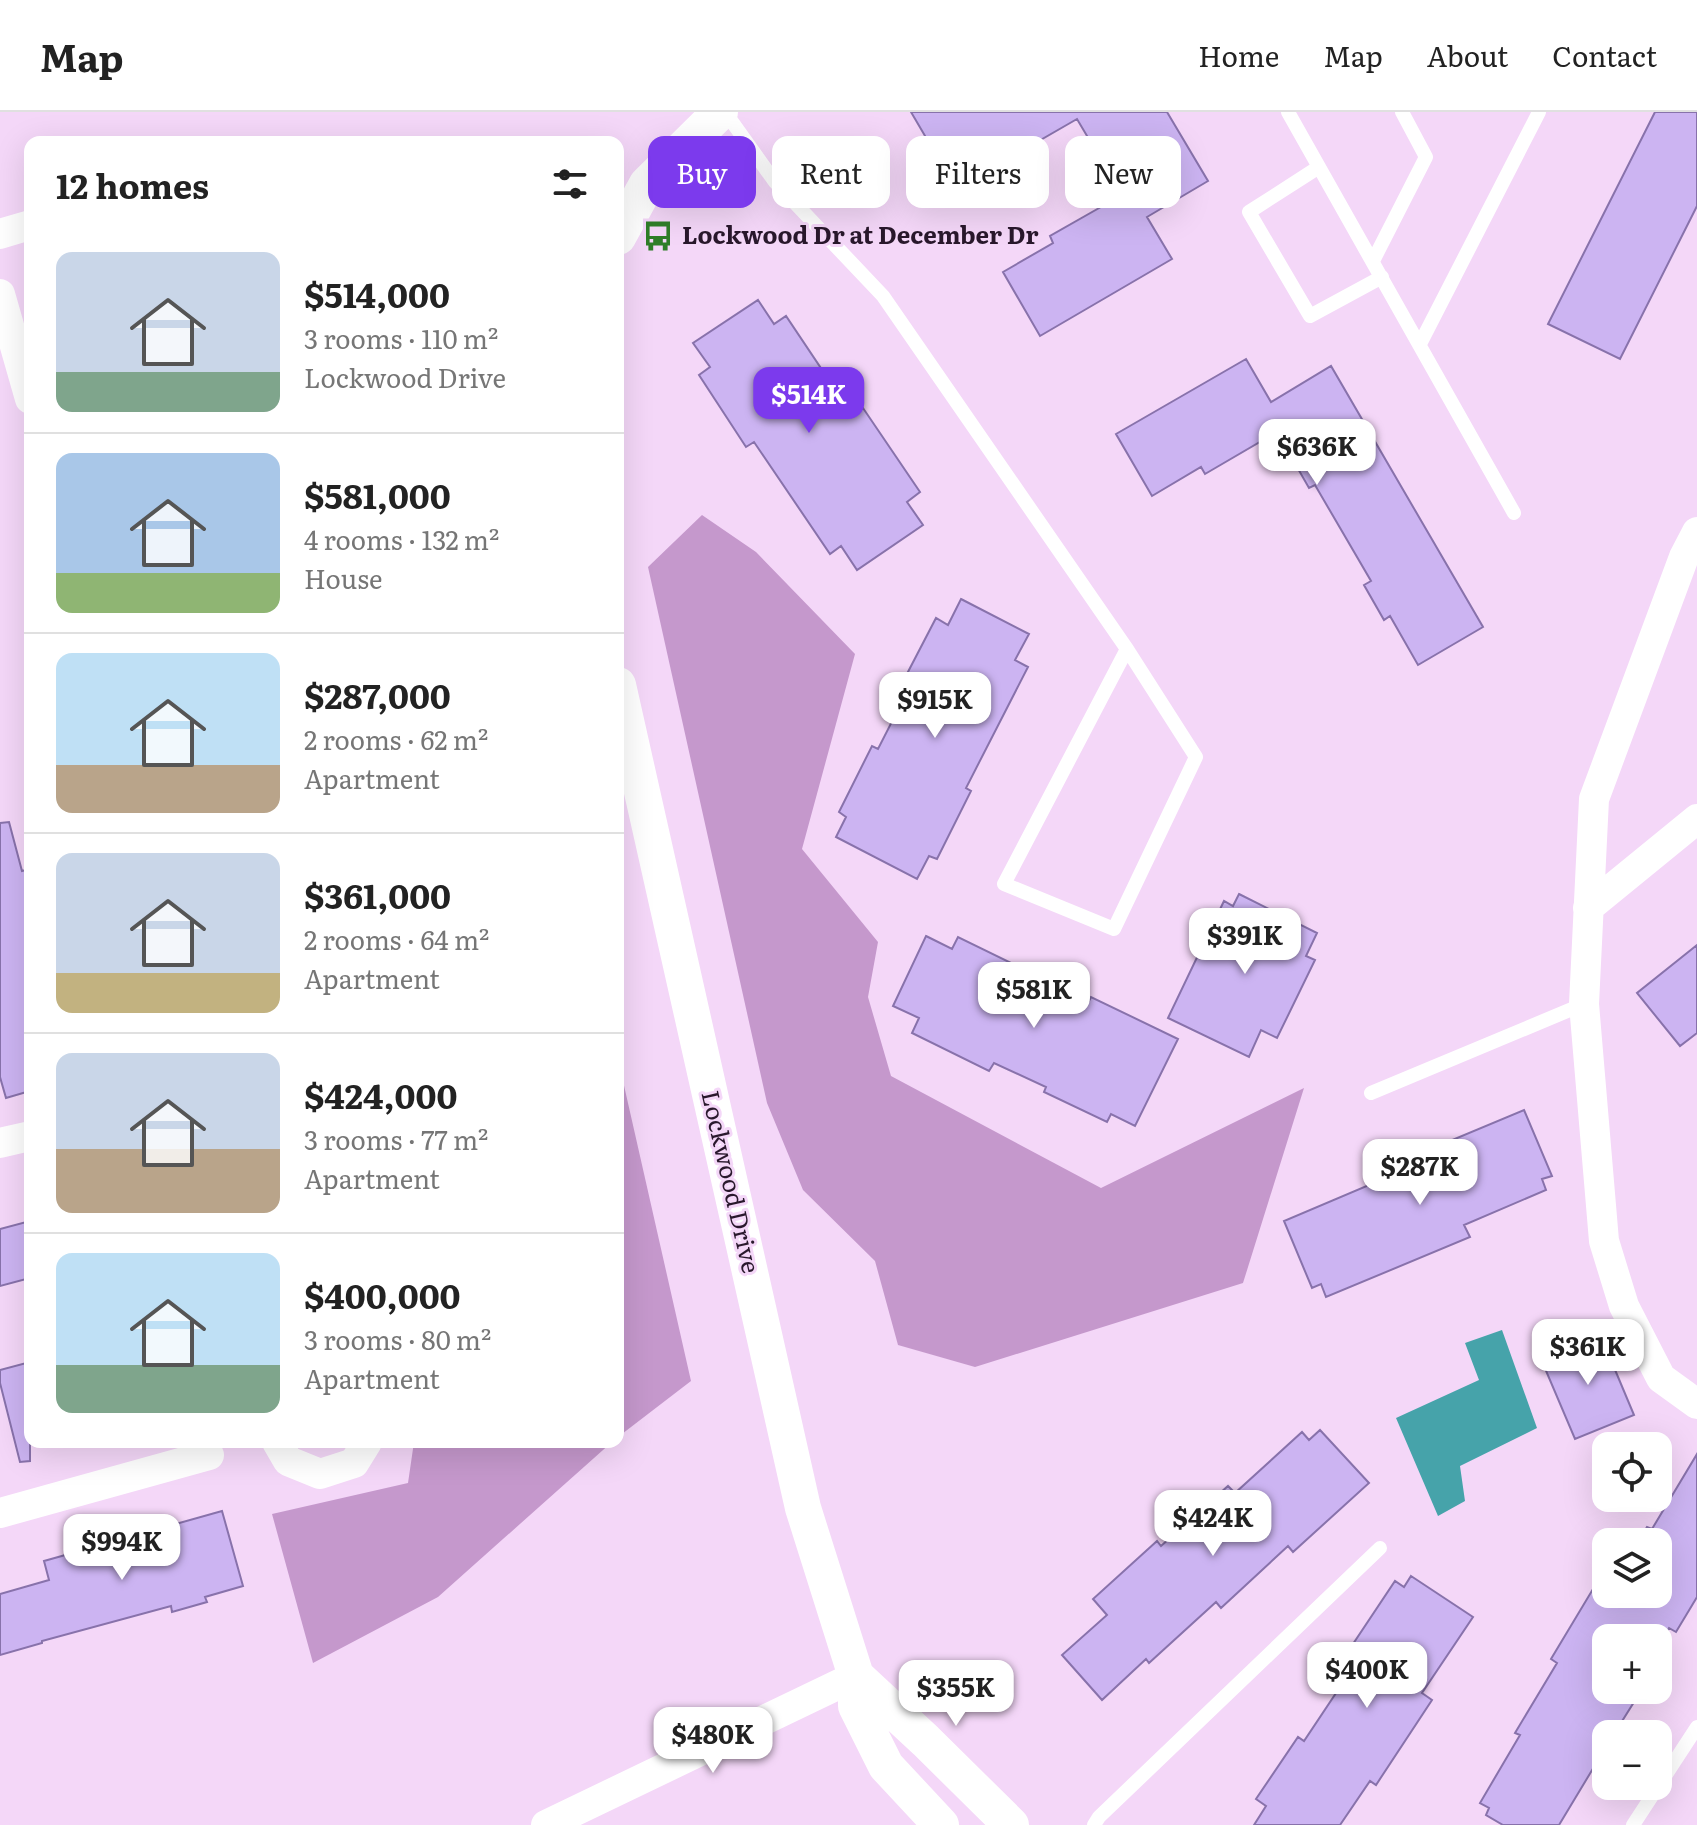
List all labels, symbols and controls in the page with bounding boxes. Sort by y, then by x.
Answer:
text: Map [40,27,124,84]
text: Home [1198,34,1279,76]
text: Map [1323,34,1383,76]
text: About [1427,34,1508,76]
text: Contact [1552,34,1657,76]
chip: Buy [648,136,756,208]
chip: Rent [772,136,890,208]
chip: Filters [906,136,1049,208]
chip: New [1065,136,1181,208]
text: 12 homes [56,159,209,209]
icon: filters [548,162,592,206]
place label: Lockwood Dr at December Dr [682,216,1038,251]
bus stop icon: Lockwood Dr at December Dr [641,219,675,253]
text: $514,000 [304,268,450,318]
icon: home [120,284,216,380]
text: 3 rooms · 110 m² [304,318,498,357]
text: Lockwood Drive [304,357,506,396]
pin: $514K [753,367,865,435]
text: $514K [771,373,847,412]
pin: $636K [1261,419,1373,487]
text: $636K [1277,425,1357,464]
text: $581,000 [304,469,451,519]
icon: home [120,485,216,581]
text: 4 rooms · 132 m² [304,519,499,558]
text: House [304,558,382,597]
text: $287,000 [304,669,451,719]
pin: $915K [879,672,991,740]
text: $915K [897,678,973,717]
icon: home [120,685,216,781]
text: 2 rooms · 62 m² [304,719,488,758]
text: Apartment [304,758,440,797]
text: $361,000 [304,869,451,919]
icon: home [120,885,216,981]
pin: $391K [1189,908,1301,976]
text: $391K [1207,914,1283,953]
text: 2 rooms · 64 m² [304,919,489,958]
text: Apartment [304,958,440,997]
pin: $581K [978,962,1090,1030]
text: $581K [996,968,1072,1007]
text: $424,000 [304,1069,457,1119]
icon: home [120,1085,216,1181]
street label: Lockwood Drive [694,1087,770,1276]
text: 3 rooms · 77 m² [304,1119,488,1158]
pin: $287K [1364,1139,1476,1207]
text: $287K [1381,1145,1459,1184]
text: Apartment [304,1158,440,1197]
text: $400,000 [304,1269,461,1319]
icon: home [120,1285,216,1381]
text: 3 rooms · 80 m² [304,1319,491,1358]
pin: $361K [1532,1319,1644,1387]
text: $361K [1550,1325,1626,1364]
text: Apartment [304,1358,440,1397]
map controls [1592,1432,1672,1800]
button: locate [1592,1432,1672,1512]
pin: $424K [1157,1490,1269,1558]
text: $424K [1172,1496,1254,1535]
pin: $994K [66,1514,178,1582]
text: $994K [81,1520,163,1559]
button: layers [1592,1528,1672,1608]
button: + [1592,1624,1672,1704]
pin: $400K [1311,1642,1423,1710]
text: $400K [1325,1648,1409,1687]
pin: $355K [900,1660,1012,1728]
text: $355K [917,1666,995,1705]
pin: $480K [657,1707,769,1775]
text: $480K [672,1713,754,1752]
button: − [1592,1720,1672,1800]

